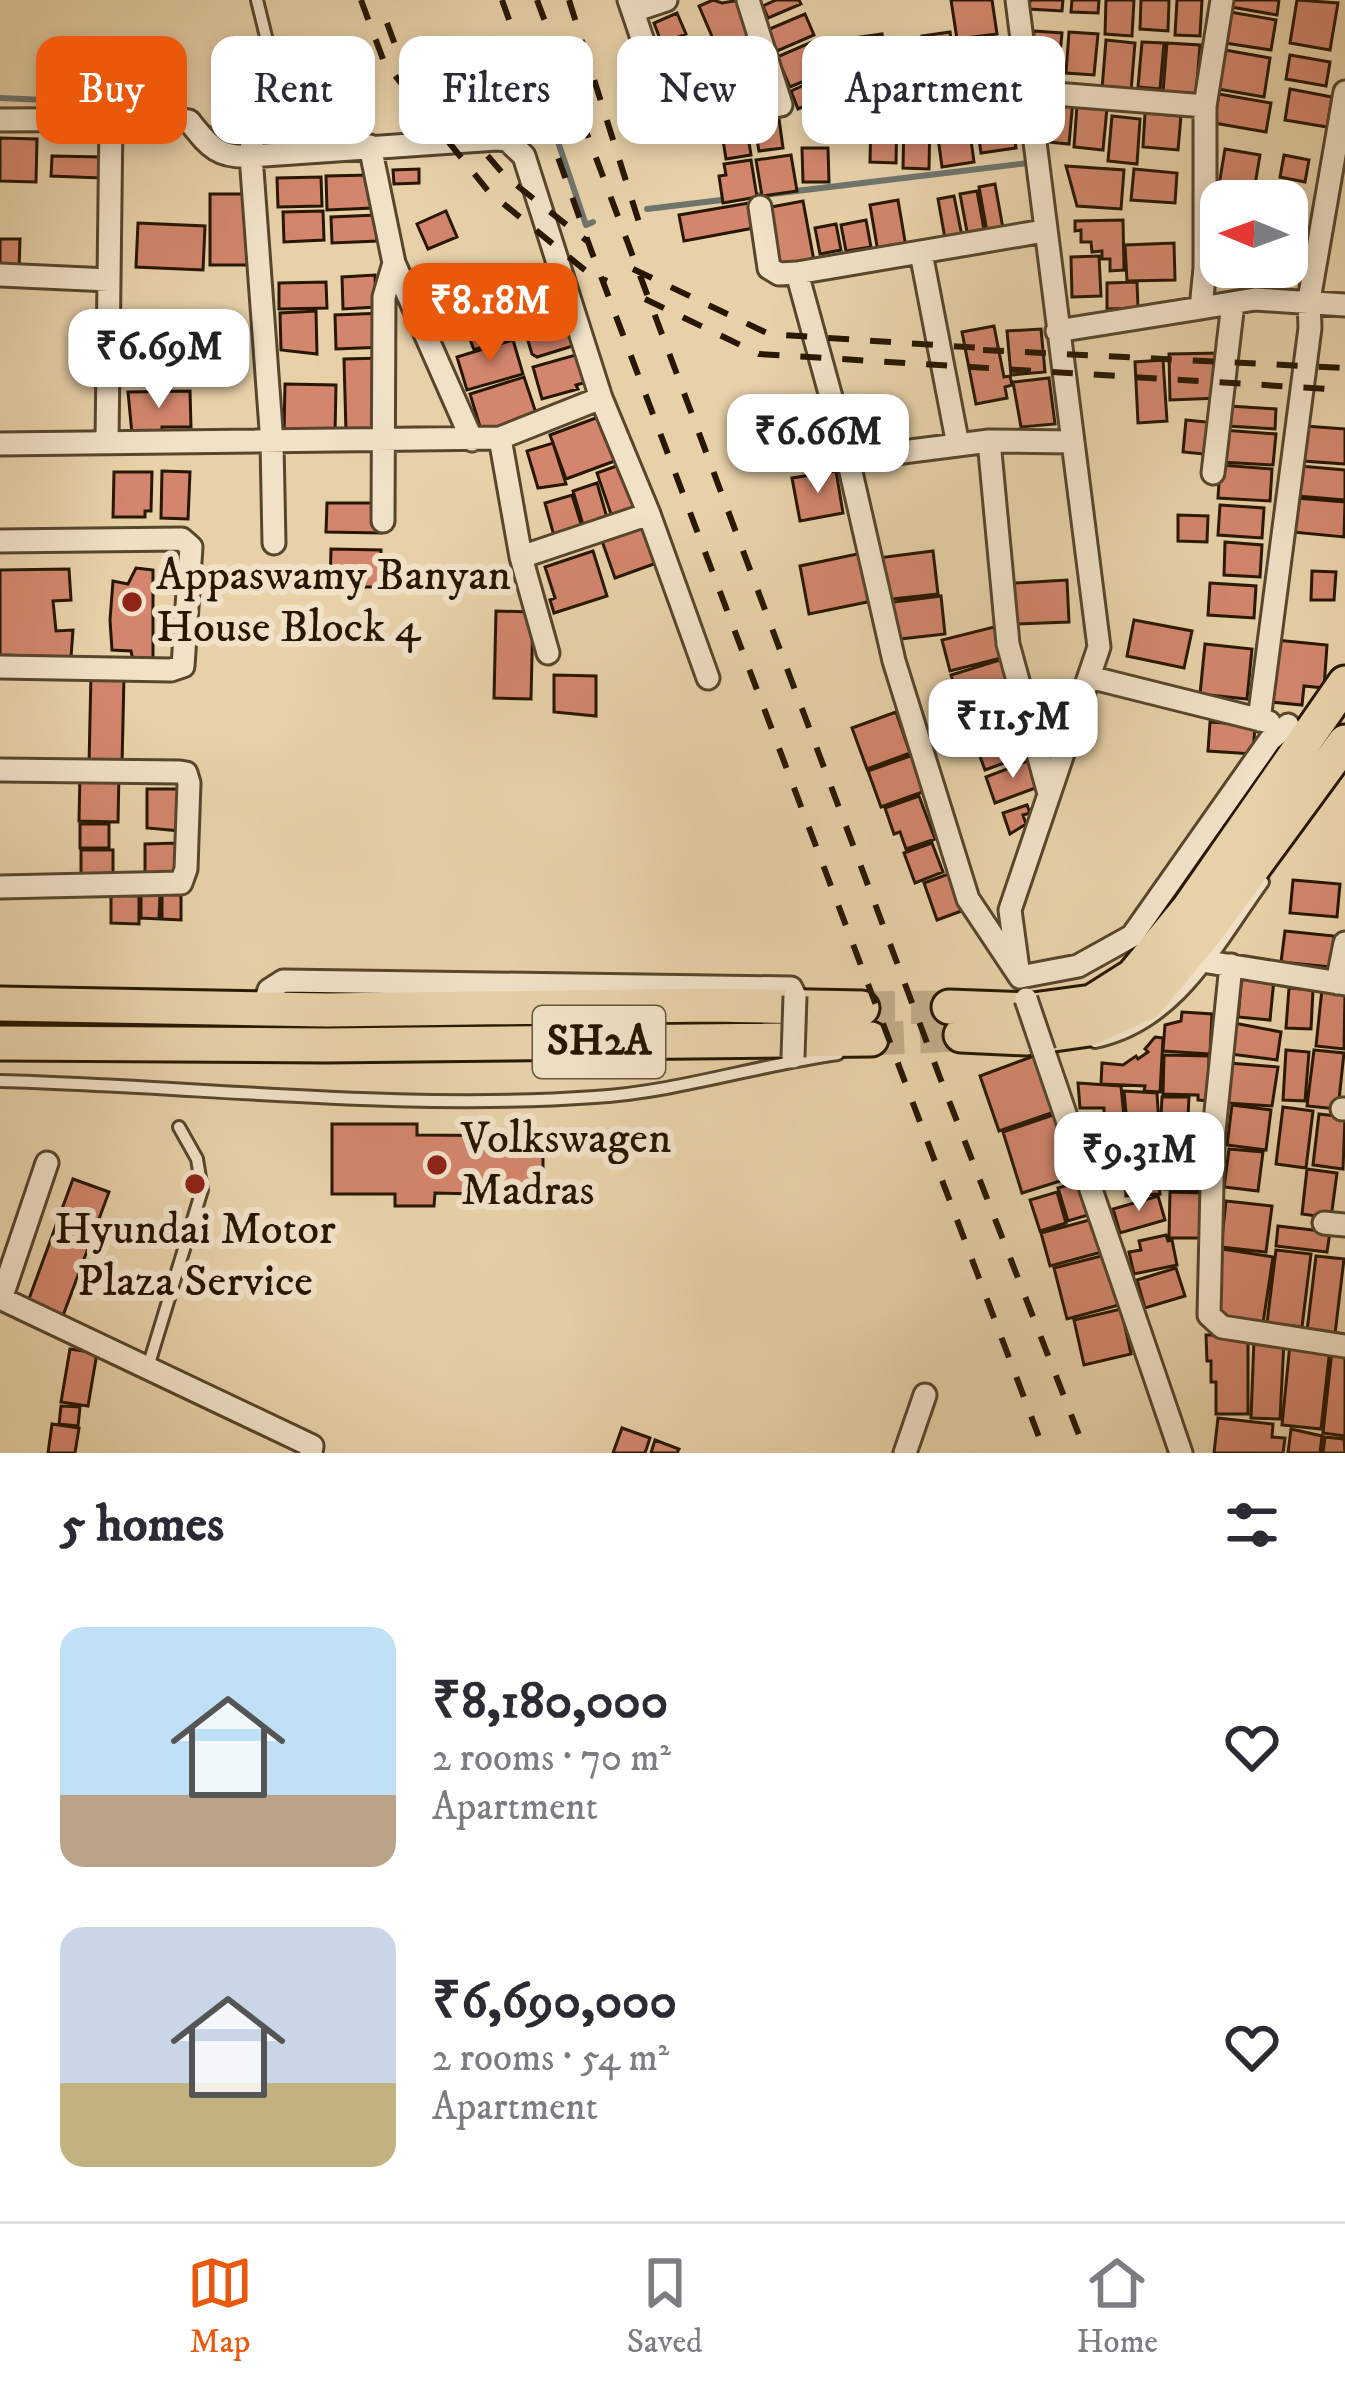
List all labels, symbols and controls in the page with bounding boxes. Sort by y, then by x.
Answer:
chip: Buy [36,36,187,144]
chip: Rent [211,36,375,144]
chip: Filters [399,36,593,144]
chip: New [617,36,778,144]
chip: Apartment [802,36,1065,144]
north arrow [1200,180,1308,288]
map controls [1200,180,1308,288]
pin: ₹8.18M [392,263,588,365]
text: ₹8.18M [430,277,550,326]
pin: ₹6.69M [61,309,257,411]
text: ₹6.69M [95,323,223,372]
pin: ₹6.66M [720,394,916,496]
text: ₹6.66M [754,408,882,457]
place label: Appaswamy Banyan House Block 4 [156,548,511,656]
marker: Appaswamy Banyan House Block 4 [119,589,145,615]
pin: ₹11.5M [915,679,1111,781]
text: ₹11.5M [956,693,1070,742]
road number: SH2A [533,1006,665,1078]
place label: Volkswagen Madras [460,1111,671,1219]
pin: ₹9.31M [1041,1112,1237,1214]
text: ₹9.31M [1081,1126,1197,1175]
marker: Volkswagen Madras [424,1152,450,1178]
marker: Hyundai Motor Plaza Service [182,1171,208,1197]
place label: Hyundai Motor Plaza Service [54,1202,336,1310]
icon: filters [1219,1492,1285,1558]
text: 5 homes [60,1493,224,1557]
text: ₹8,180,000 [432,1670,668,1734]
icon: home [156,1675,300,1819]
icon: heart [1219,1714,1285,1780]
text: 2 rooms · 70 m² [432,1734,671,1783]
text: Apartment [432,1783,598,1832]
text: ₹6,690,000 [432,1970,677,2034]
icon: home [156,1975,300,2119]
icon: heart [1219,2014,1285,2080]
text: 2 rooms · 54 m² [432,2034,669,2083]
text: Apartment [432,2083,598,2132]
tab: Map [187,2250,253,2363]
tab: Saved [627,2250,703,2363]
tab: Home [1076,2250,1158,2363]

